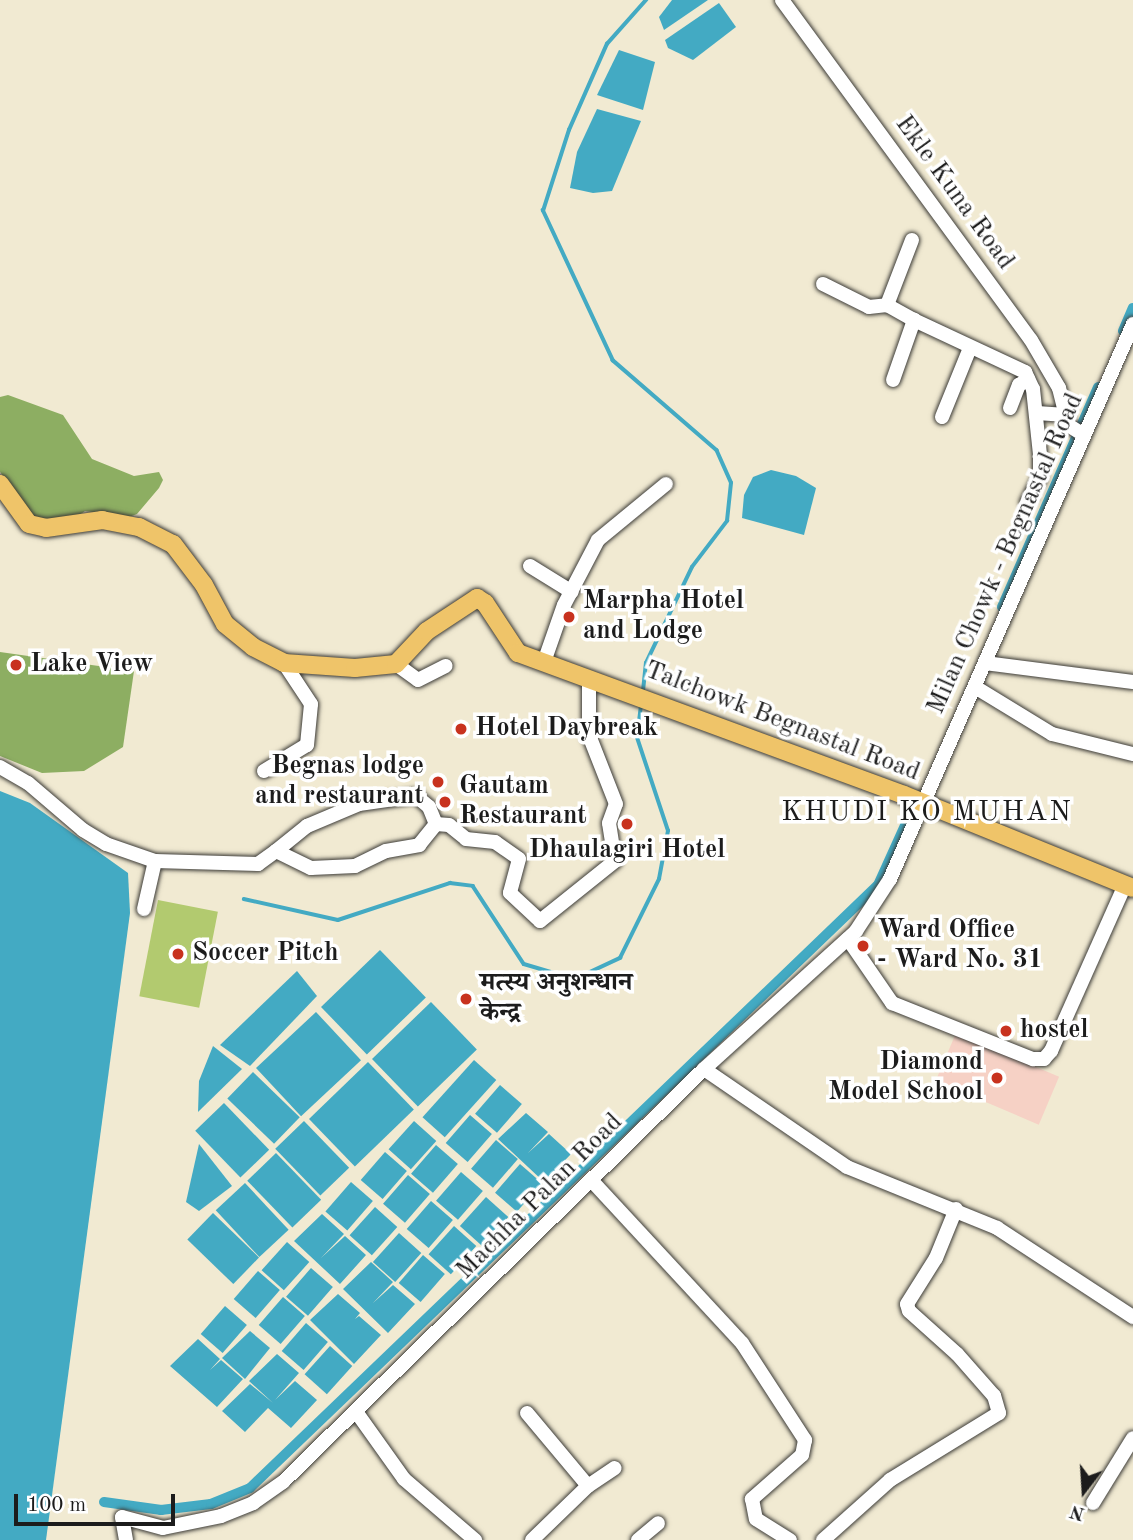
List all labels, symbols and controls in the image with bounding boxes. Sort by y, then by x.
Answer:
street label: Ekle Kuna Road [887,110,1021,276]
street label: Milan Chowk - Begnastal Road [921,389,1091,719]
place label: Marpha Hotel and Lodge [583,586,744,648]
marker: Marpha Hotel and Lodge [561,609,577,625]
place label: Lake View [30,649,153,681]
street label: Talchowk Begnastal Road [640,655,924,789]
marker: Lake View [8,657,24,673]
place label: Hotel Daybreak [475,713,658,745]
marker: Hotel Daybreak [453,721,469,737]
place label: Begnas lodge and restaurant [255,751,424,812]
place label: Gautam Restaurant [459,771,587,832]
marker: Begnas lodge and restaurant [430,774,446,790]
marker: Gautam Restaurant [437,794,453,810]
district label: KHUDI KO MUHAN [783,796,1071,830]
marker: Dhaulagiri Hotel [619,816,635,832]
place label: Dhaulagiri Hotel [529,835,725,867]
place label: Ward Office - Ward No. 31 [877,915,1043,976]
place label: Soccer Pitch [192,938,339,970]
marker: Ward Office - Ward No. 31 [855,938,871,954]
marker: Soccer Pitch [170,946,186,962]
place label: मत्स्य अनुशन्धान केन्द्र [480,968,632,1030]
marker: मत्स्य अनुशन्धान केन्द्र [458,991,474,1007]
place label: hostel [1020,1015,1089,1047]
marker: hostel [998,1023,1014,1039]
place label: Diamond Model School [828,1047,983,1108]
marker: Diamond Model School [989,1070,1005,1086]
street label: Machha Palan Road [450,1107,630,1287]
north arrow [1049,1456,1119,1526]
scale bar [18,1480,178,1524]
text: 100 m [27,1495,86,1516]
text: N [1068,1500,1087,1523]

